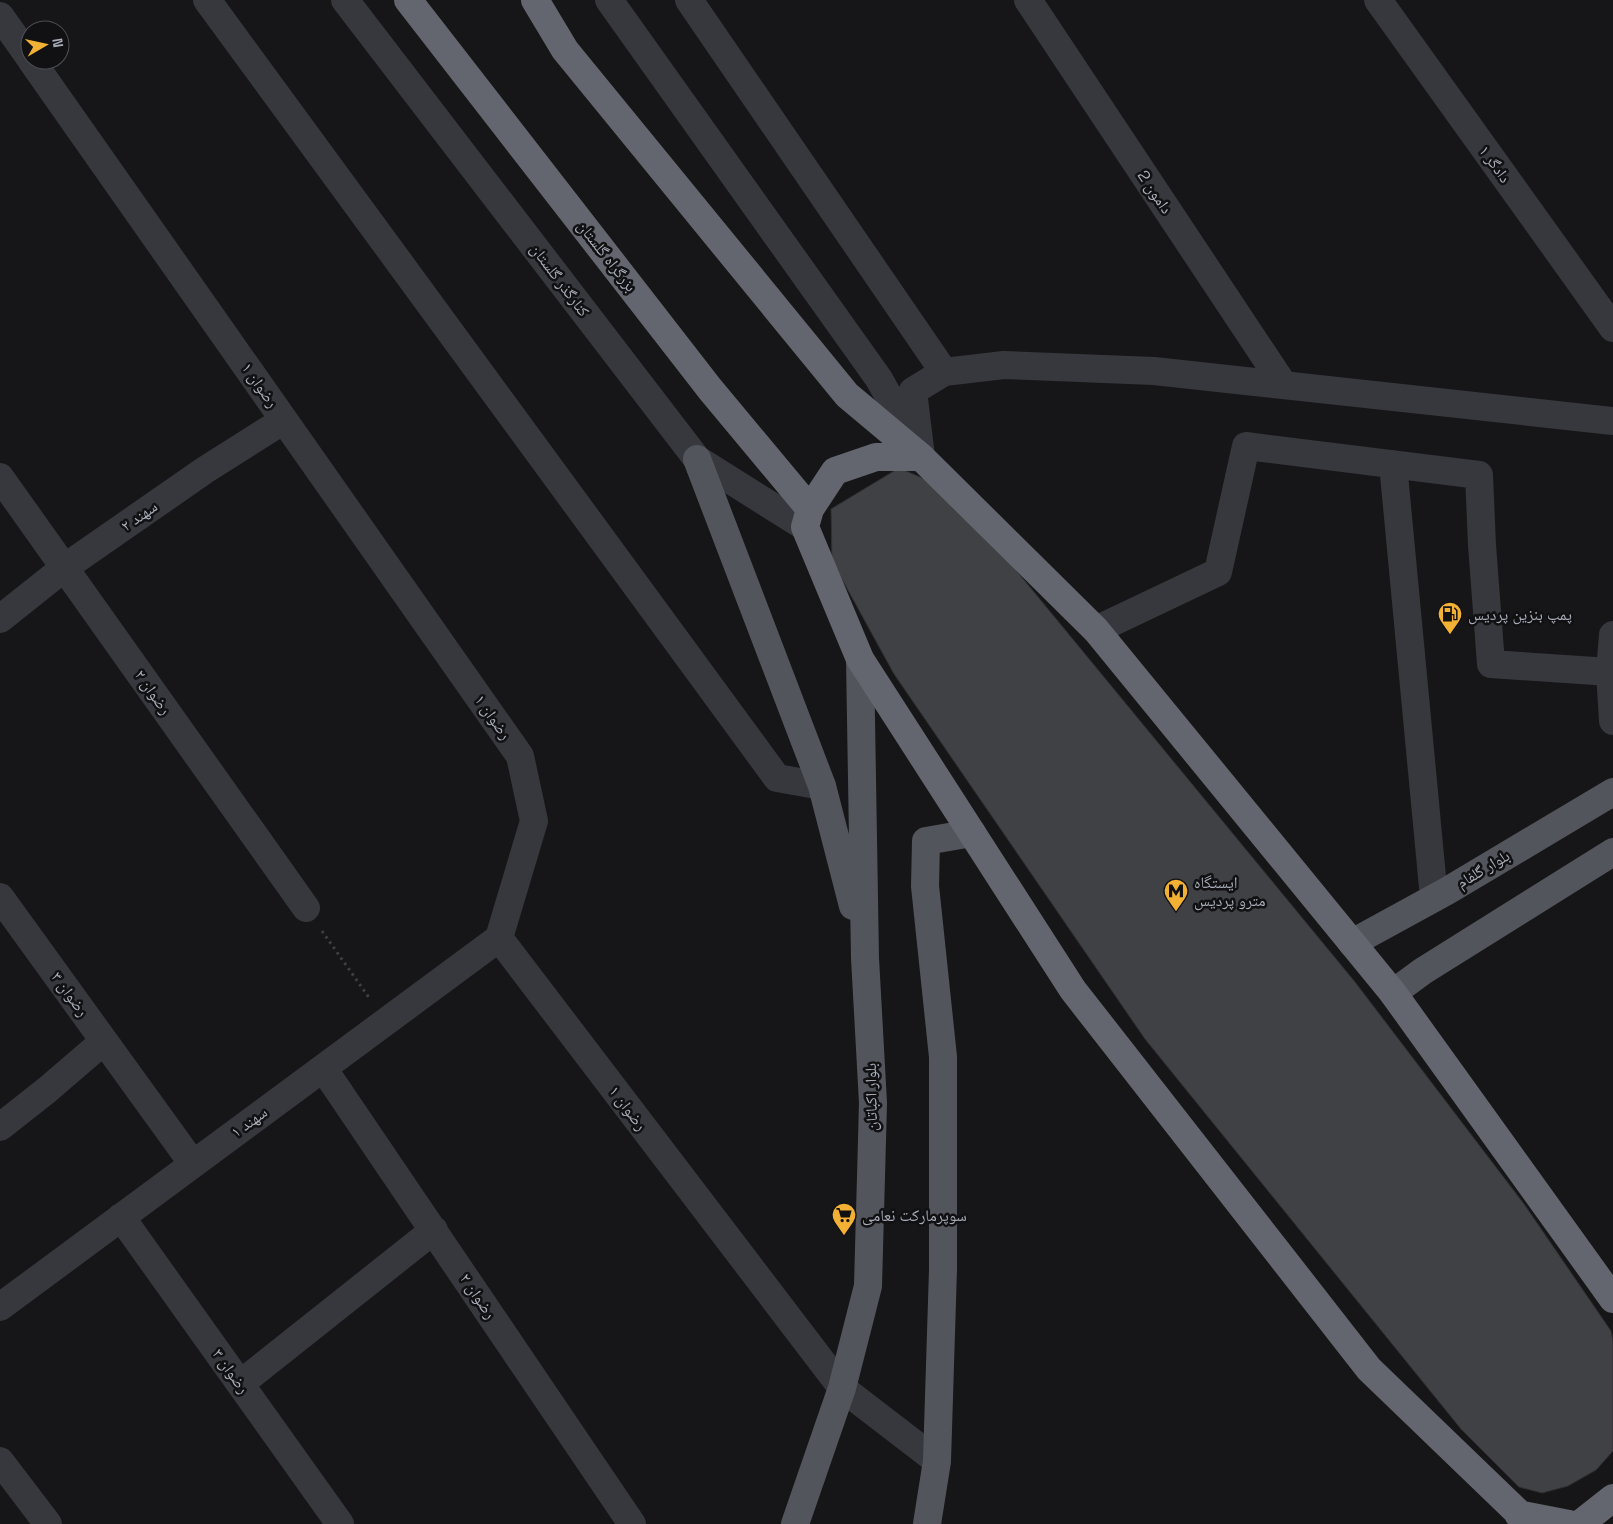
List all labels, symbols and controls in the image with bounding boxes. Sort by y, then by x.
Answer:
north arrow [20,20,70,70]
text: N [48,37,67,49]
street label: ۱ دادگر [1474,141,1516,187]
street label: دامون 2 [1133,166,1177,218]
street label: بزرگراه گلستان [573,216,641,296]
street label: کنارگذر گلستان [526,239,595,321]
street label: رضوان ۱ [237,358,283,412]
street label: سهند ۲ [117,496,161,536]
fuel station icon: پمپ بنزین پردیس [1437,601,1463,635]
place label: پمپ بنزین پردیس [1468,604,1572,625]
street label: رضوان ۲ [130,665,176,719]
street label: رضوان ۱ [470,690,516,744]
street label: بلوار گلفام [1453,845,1513,893]
place label: ایستگاه مترو پردیس [1194,872,1265,911]
metro station icon: ایستگاه مترو پردیس [1163,878,1189,912]
street label: رضوان ۳ [47,967,93,1021]
street label: بلوار اکباتان [860,1063,882,1131]
street label: رضوان ۱ [604,1081,652,1135]
street label: سهند ۱ [227,1102,271,1142]
supermarket icon: سوپرمارکت نعامی [831,1202,857,1236]
place label: سوپرمارکت نعامی [862,1205,967,1226]
street label: رضوان ۲ [455,1269,501,1323]
street label: رضوان ۳ [208,1344,254,1398]

